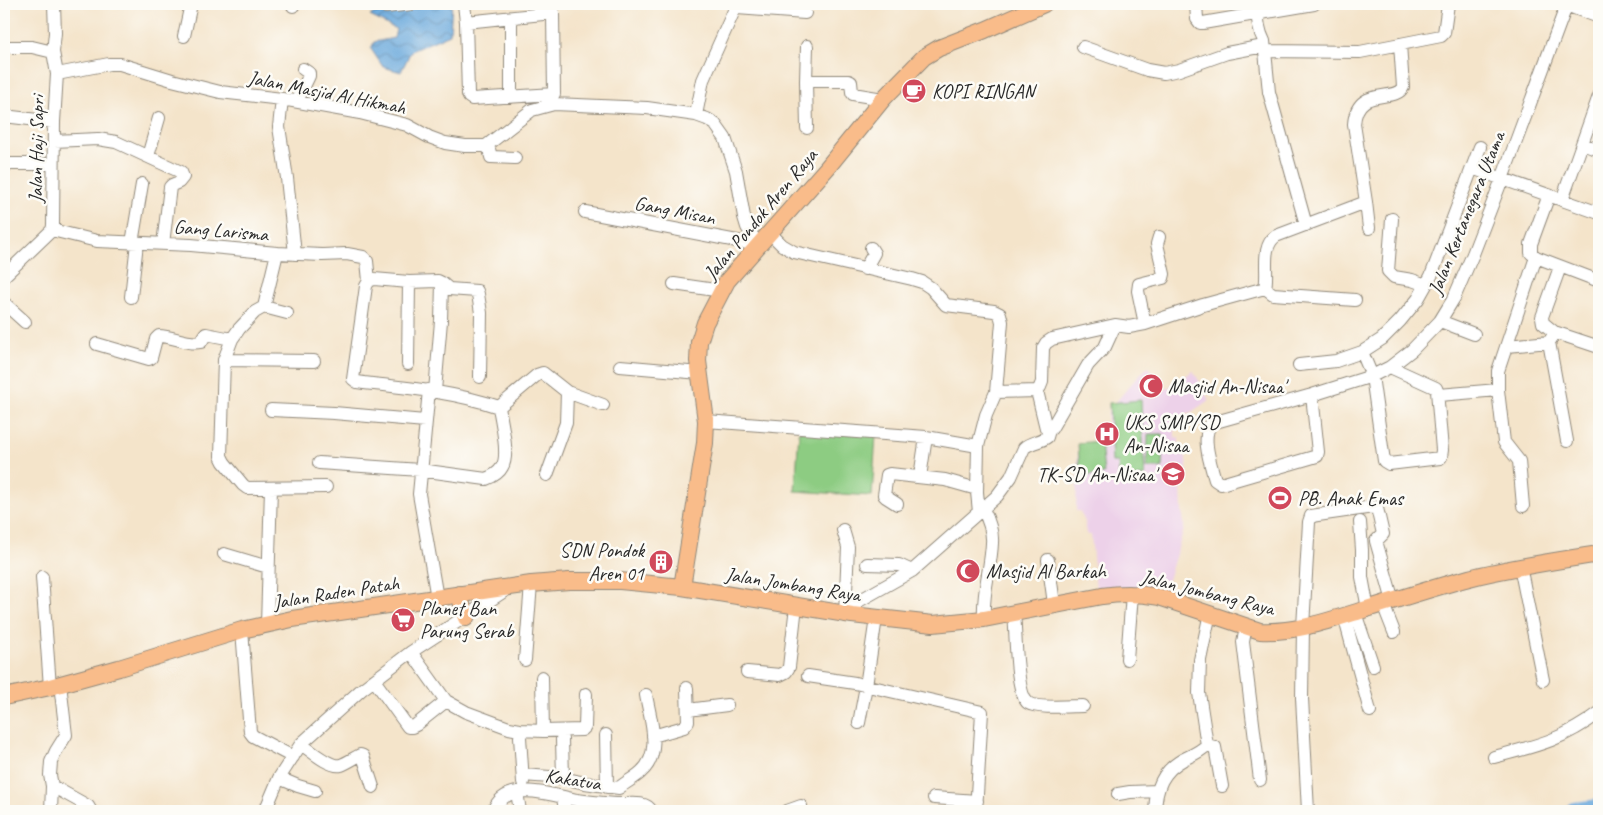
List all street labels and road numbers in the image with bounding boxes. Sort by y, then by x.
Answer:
street label: Jalan Masjid Al Hikmah [245,65,409,120]
street label: Jalan Haji Sapri [23,93,50,204]
street label: Jalan Kertanegara Utama [1422,126,1511,299]
street label: Jalan Pondok Aren Raya [697,143,823,286]
street label: Gang Misan [632,190,718,231]
street label: Gang Larisma [173,214,270,247]
street label: Jalan Jombang Raya [723,561,864,608]
street label: Jalan Jombang Raya [1138,564,1279,622]
street label: Jalan Raden Patah [271,570,402,615]
street label: Kakatua [543,763,604,796]

